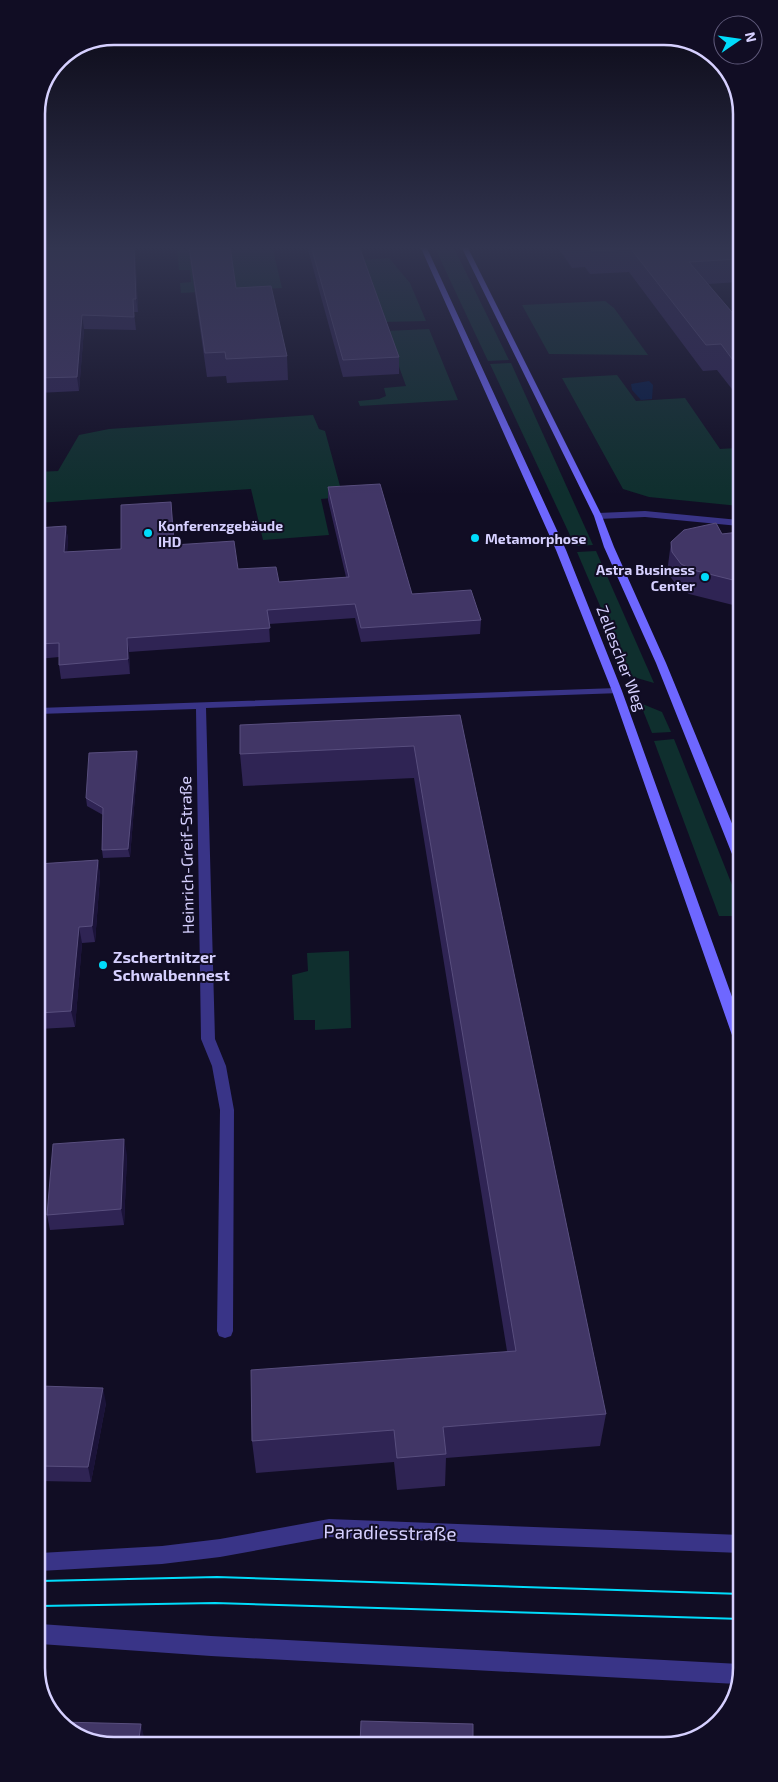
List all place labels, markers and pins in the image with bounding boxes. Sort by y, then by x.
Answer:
place label: Konferenzgebäude IHD [158,517,283,550]
marker: Konferenzgebäude IHD [142,527,154,539]
place label: Metamorphose [485,530,587,547]
marker: Metamorphose [469,532,481,544]
place label: Astra Business Center [596,561,695,594]
marker: Astra Business Center [699,571,711,583]
place label: Zschertnitzer Schwalbennest [113,947,230,984]
marker: Zschertnitzer Schwalbennest [97,959,109,971]

